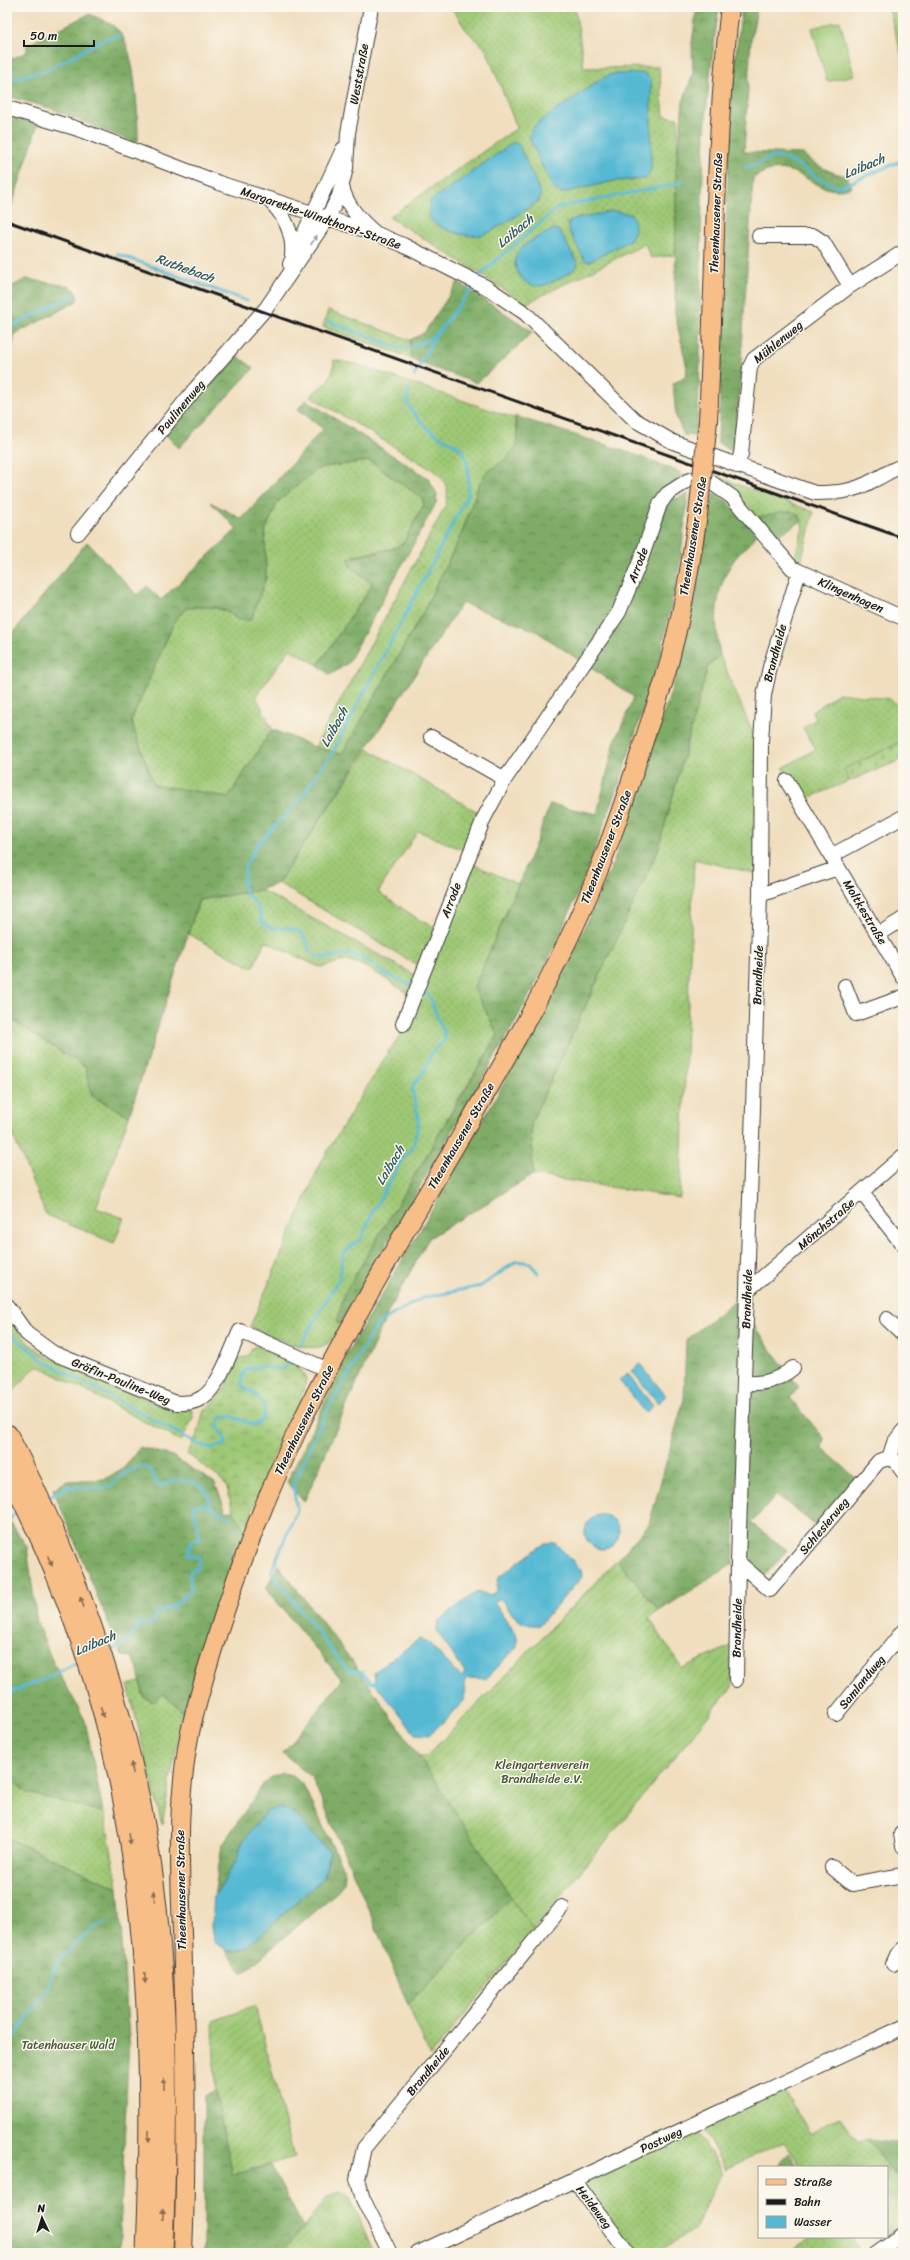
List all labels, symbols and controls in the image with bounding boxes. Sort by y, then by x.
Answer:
scale bar [24,22,94,48]
text: 50 m [30,25,57,47]
street label: Weststraße [343,42,375,106]
water label: Laibach [840,147,889,185]
street label: Theenhausener Straße [703,152,729,274]
street label: Margarethe-Windthorst-Straße [238,180,404,256]
water label: Laibach [491,208,540,254]
one-way arrow [310,234,318,245]
water label: Ruthebach [152,247,219,290]
street label: Mühlenweg [748,315,808,369]
street label: Paulinenweg [151,375,211,439]
street label: Theenhausener Straße [673,475,713,597]
street label: Arrode [621,544,655,587]
street label: Klingenhagen [814,571,888,620]
street label: Brandheide [757,621,793,685]
water label: Laibach [313,702,355,751]
street label: Theenhausener Straße [574,787,638,907]
street label: Moltkestraße [837,875,893,949]
street label: Arrode [434,879,468,922]
street label: Brandheide [746,945,770,1005]
street label: Theenhausener Straße [421,1078,501,1194]
water label: Laibach [369,1140,412,1189]
street label: Mönchstraße [792,1192,860,1256]
street label: Brandheide [735,1269,759,1329]
street label: Gräfin-Pauline-Weg [68,1351,174,1411]
street label: Theenhausener Straße [268,1361,340,1479]
street label: Schlesierweg [793,1492,855,1560]
one-way arrow [47,1556,53,1567]
one-way arrow [79,1595,85,1607]
street label: Brandheide [725,1598,749,1658]
water label: Laibach [71,1624,120,1662]
street label: Samlandweg [833,1650,891,1714]
one-way arrow [99,1706,105,1718]
park label: Kleingartenverein Brandheide e.V. [495,1754,589,1790]
one-way arrow [129,1762,135,1774]
street label: Theenhausener Straße [169,1829,193,1951]
one-way arrow [127,1833,133,1845]
one-way arrow [151,1890,157,1902]
one-way arrow [142,1972,148,1985]
park label: Tatenhauser Wald [22,2034,116,2056]
street label: Brandheide [400,2041,456,2101]
one-way arrow [161,2077,167,2090]
street label: Postweg [636,2121,686,2159]
one-way arrow [146,2130,152,2143]
legend [758,2166,888,2238]
text: Straße [794,2171,832,2193]
street label: Heideweg [570,2180,618,2234]
text: Bahn [794,2191,821,2213]
north arrow [22,2198,62,2238]
text: N [36,2199,46,2218]
one-way arrow [160,2208,167,2220]
text: Wasser [794,2211,832,2233]

